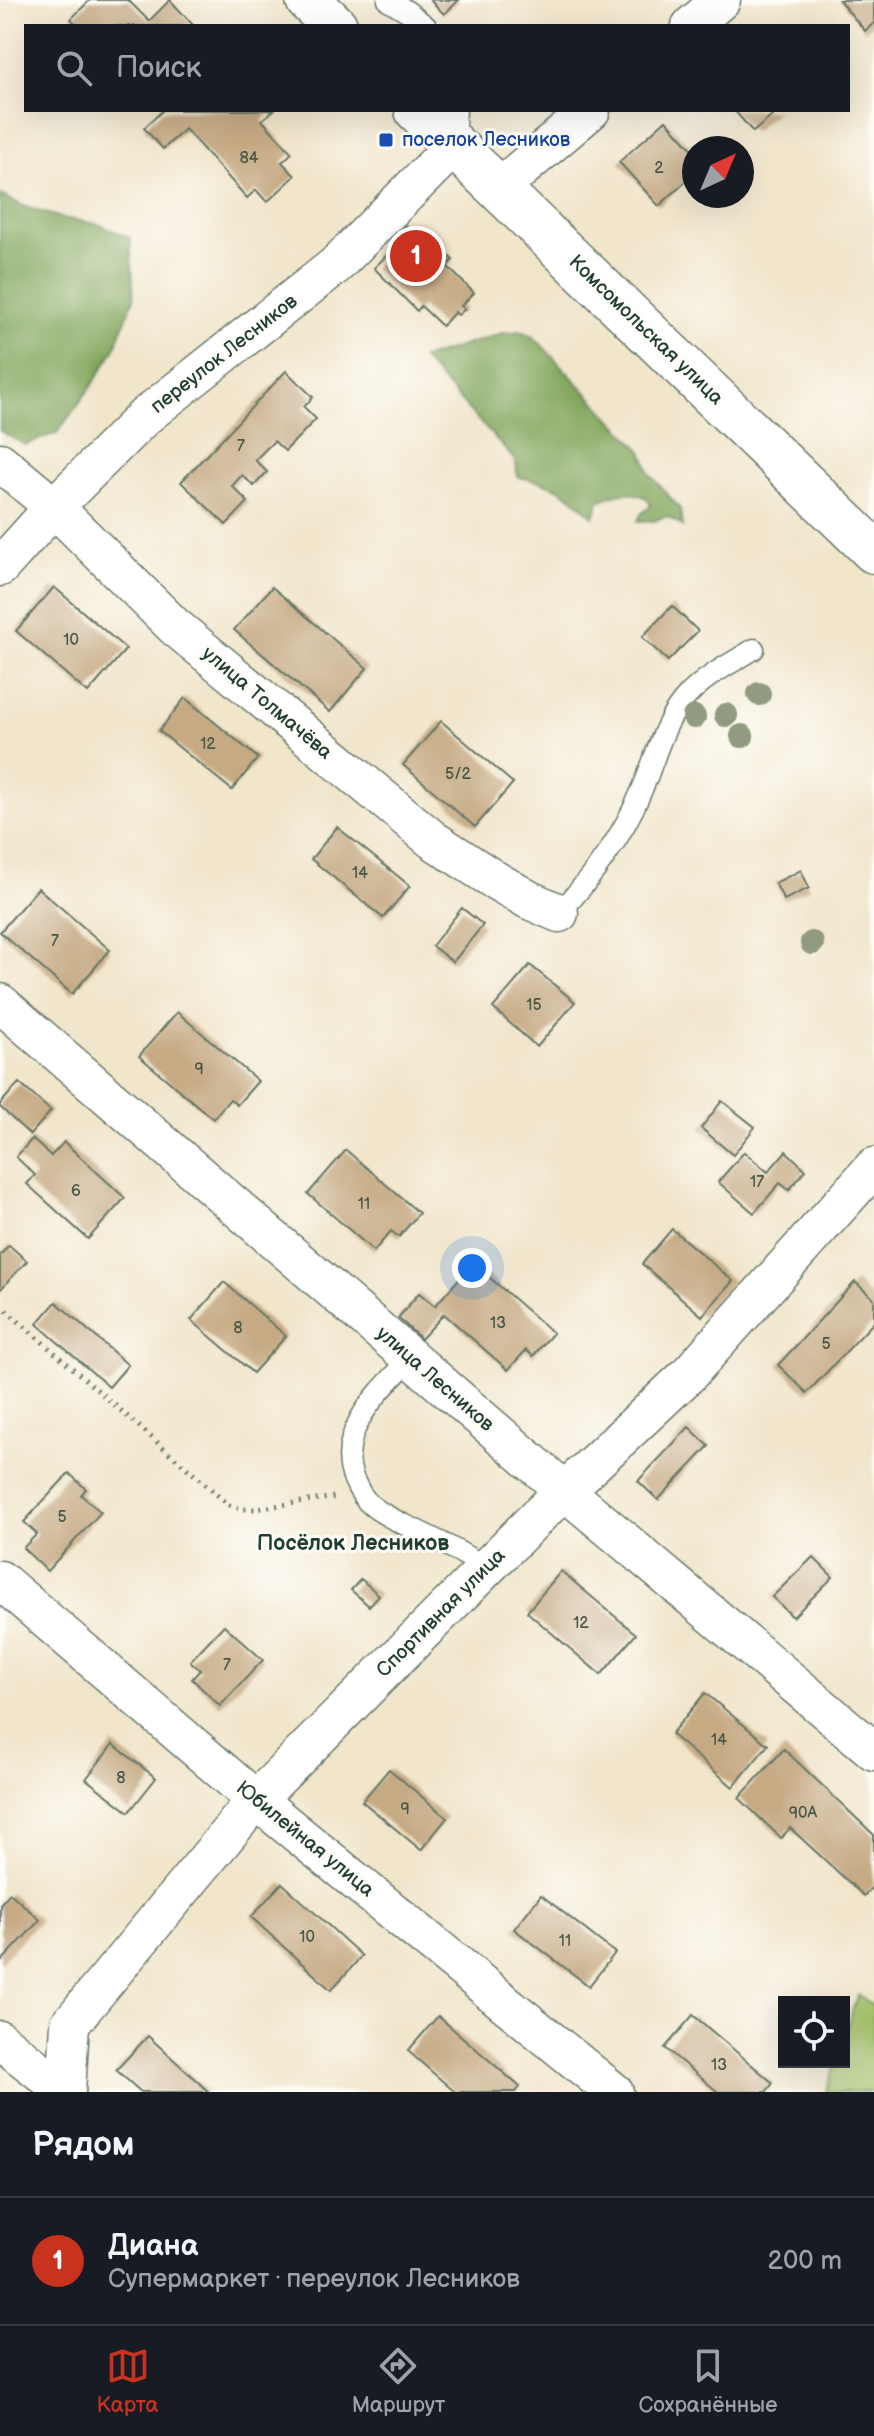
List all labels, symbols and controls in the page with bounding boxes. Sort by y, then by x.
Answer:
search box [24,24,850,112]
icon: search [52,46,96,90]
text: Поиск [116,50,202,86]
place label: поселок Лесников [402,128,571,152]
marker: поселок Лесников [377,131,395,149]
north arrow [682,136,754,208]
house number: 84 [239,149,259,168]
house number: 2 [654,159,664,178]
pin: 1 [390,226,442,286]
street label: Комсомольская улица [564,250,728,410]
street label: переулок Лесников [146,289,303,419]
house number: 7 [237,437,245,456]
house number: 10 [63,631,79,650]
street label: улица Толмачёва [197,642,337,765]
house number: 12 [200,735,216,754]
house number: 5/2 [445,765,471,784]
house number: 14 [352,864,368,883]
house number: 7 [51,932,59,951]
house number: 15 [526,996,542,1015]
house number: 9 [194,1060,204,1079]
house number: 17 [750,1173,764,1192]
house number: 6 [71,1182,81,1201]
house number: 11 [358,1195,370,1214]
your location [452,1248,492,1288]
house number: 13 [490,1314,506,1333]
house number: 8 [233,1319,243,1338]
street label: улица Лесников [371,1321,499,1437]
house number: 5 [821,1335,831,1354]
house number: 5 [57,1508,67,1527]
district label: Посёлок Лесников [257,1530,449,1557]
street label: Спортивная улица [372,1543,511,1682]
house number: 12 [573,1614,589,1633]
house number: 7 [223,1656,231,1675]
house number: 14 [711,1731,727,1750]
house number: 8 [116,1769,126,1788]
street label: Юбилейная улица [231,1776,379,1902]
house number: 9 [400,1800,410,1819]
house number: 90А [789,1804,817,1823]
house number: 10 [299,1928,315,1947]
house number: 11 [559,1932,571,1951]
map controls [778,1996,850,2068]
button: locate [778,1996,850,2068]
house number: 13 [711,2056,727,2075]
text: Рядом [32,2124,134,2165]
text: Диана [108,2228,198,2264]
text: 1 [53,2246,63,2277]
text: 200 m [768,2246,842,2277]
text: Супермаркет · переулок Лесников [108,2264,520,2295]
tab: Карта [97,2344,159,2419]
tab: Маршрут [352,2344,445,2419]
tab: Сохранённые [638,2344,777,2419]

